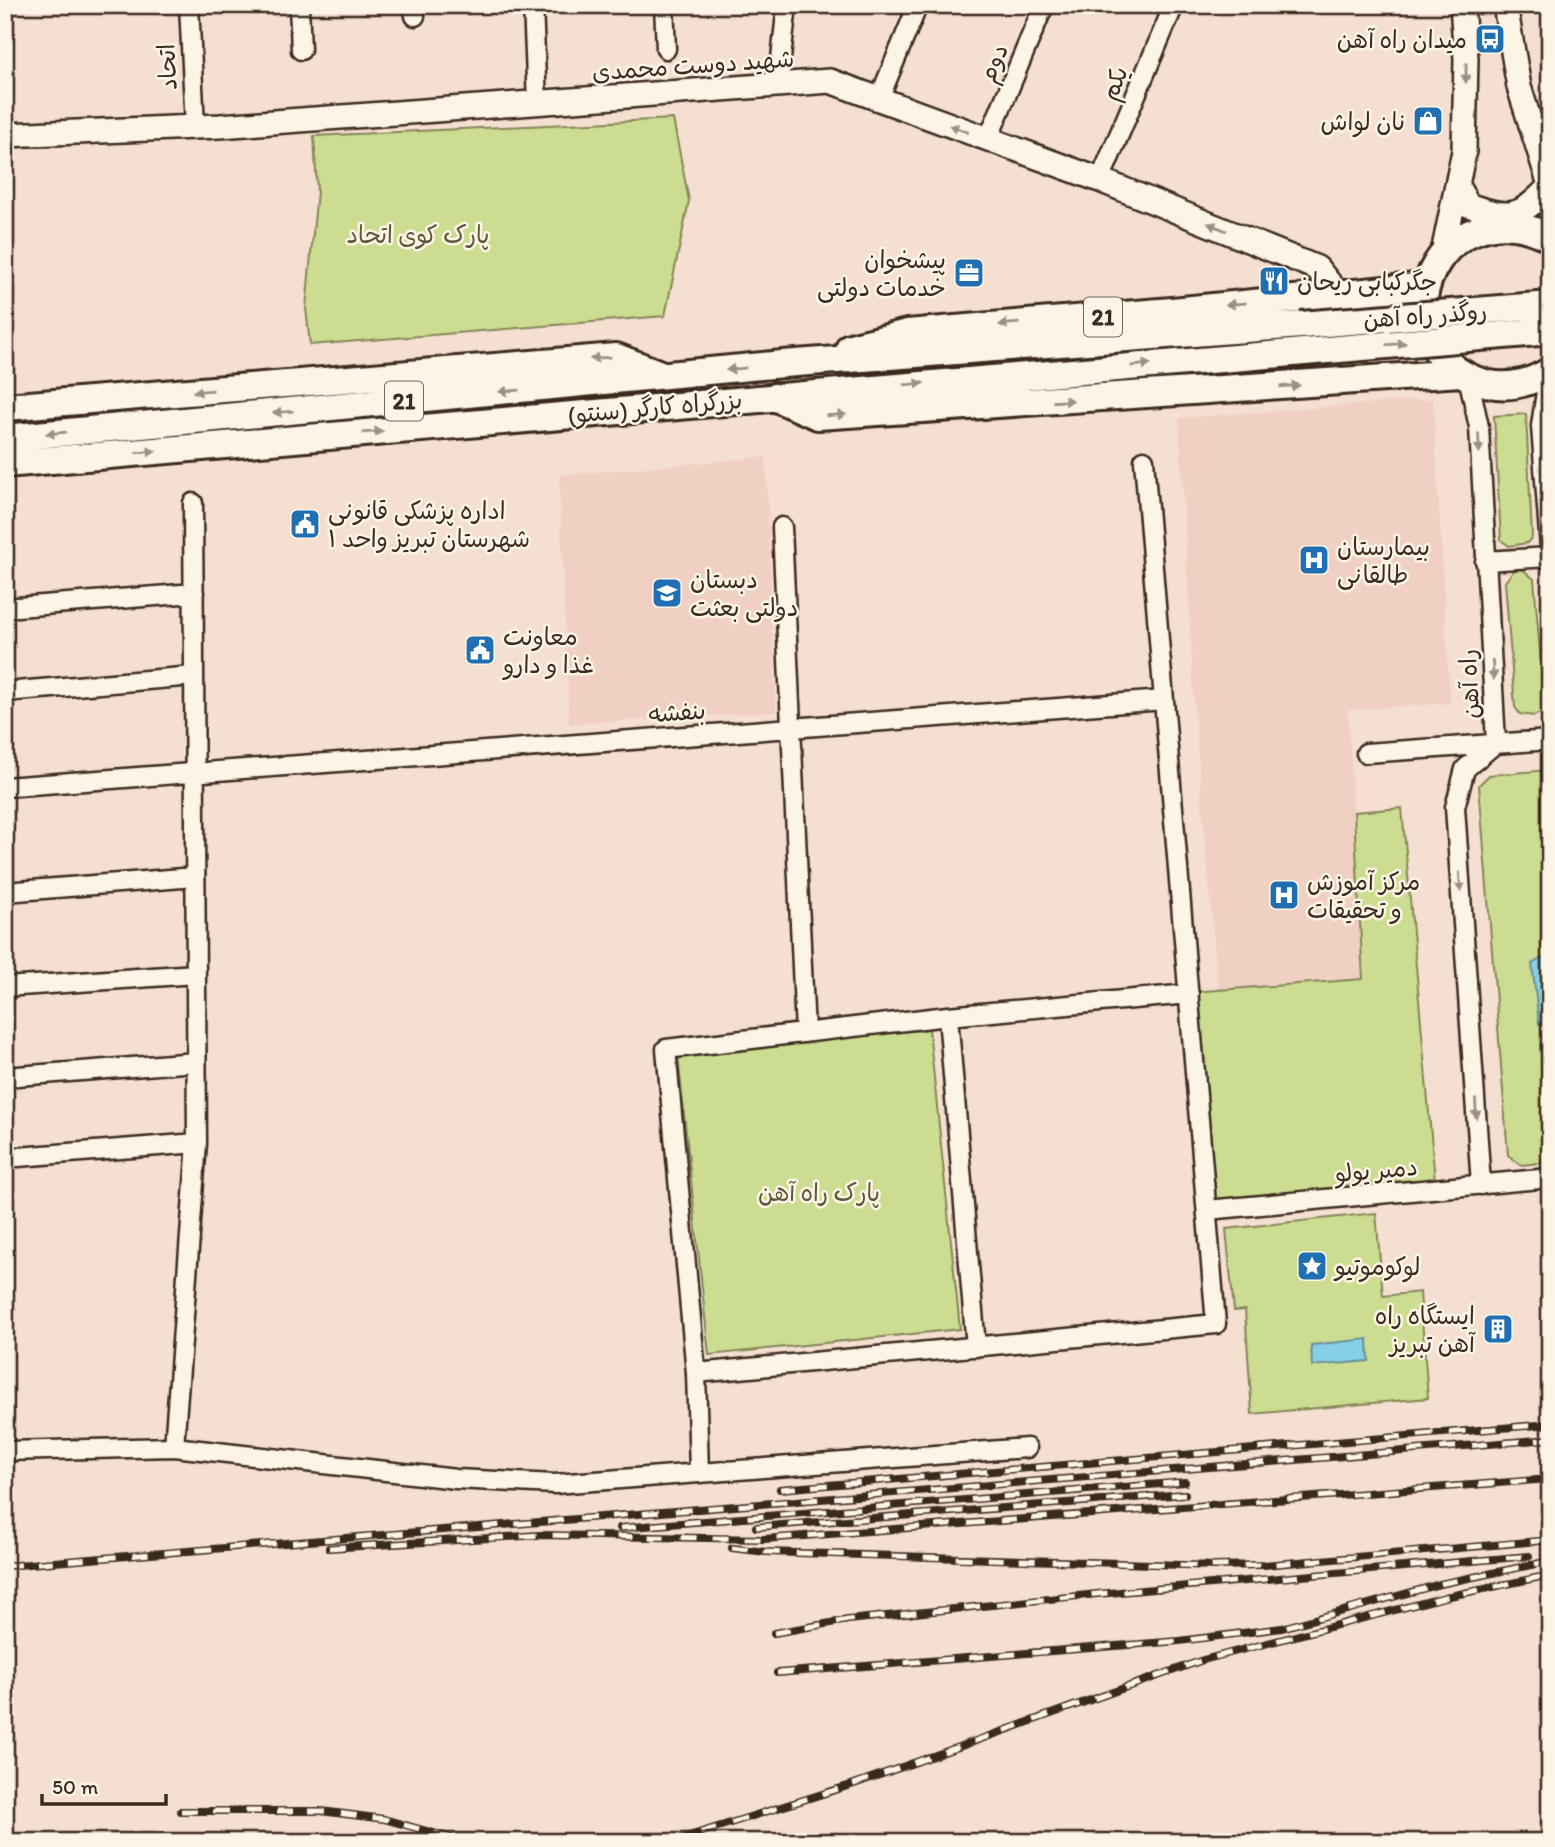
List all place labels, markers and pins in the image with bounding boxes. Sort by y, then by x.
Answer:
bus stop icon: میدان راه آهن [1473,22,1507,56]
place label: میدان راه آهن [1337,25,1467,54]
shop icon: نان لواش [1411,104,1445,138]
place label: نان لواش [1320,107,1405,138]
place label: پیشخوان خدمات دولتی [817,245,946,303]
office icon: پیشخوان خدمات دولتی [952,256,986,290]
restaurant icon: جگرکبابی ریحان [1257,264,1291,298]
place label: جگرکبابی ریحان [1297,267,1437,297]
place label: اداره پزشکی قانونی شهرستان تبریز واحد ۱ [328,496,530,553]
public building icon: اداره پزشکی قانونی شهرستان تبریز واحد ۱ [288,507,322,541]
place label: بیمارستان طالقانی [1337,532,1430,590]
hospital icon: بیمارستان طالقانی [1297,543,1331,577]
place label: دبستان دولتی بعثت [690,565,798,623]
school or university icon: دبستان دولتی بعثت [650,576,684,610]
place label: معاونت غذا و دارو [502,622,594,680]
public building icon: معاونت غذا و دارو [463,633,497,667]
place label: مرکز آموزش و تحقیقات [1307,867,1420,924]
hospital icon: مرکز آموزش و تحقیقات [1267,878,1301,912]
place icon: لوکوموتیو [1295,1249,1329,1283]
place label: لوکوموتیو [1333,1252,1420,1283]
place label: ایستگاه راه آهن تبریز [1375,1301,1476,1358]
building icon: ایستگاه راه آهن تبریز [1481,1312,1515,1346]

